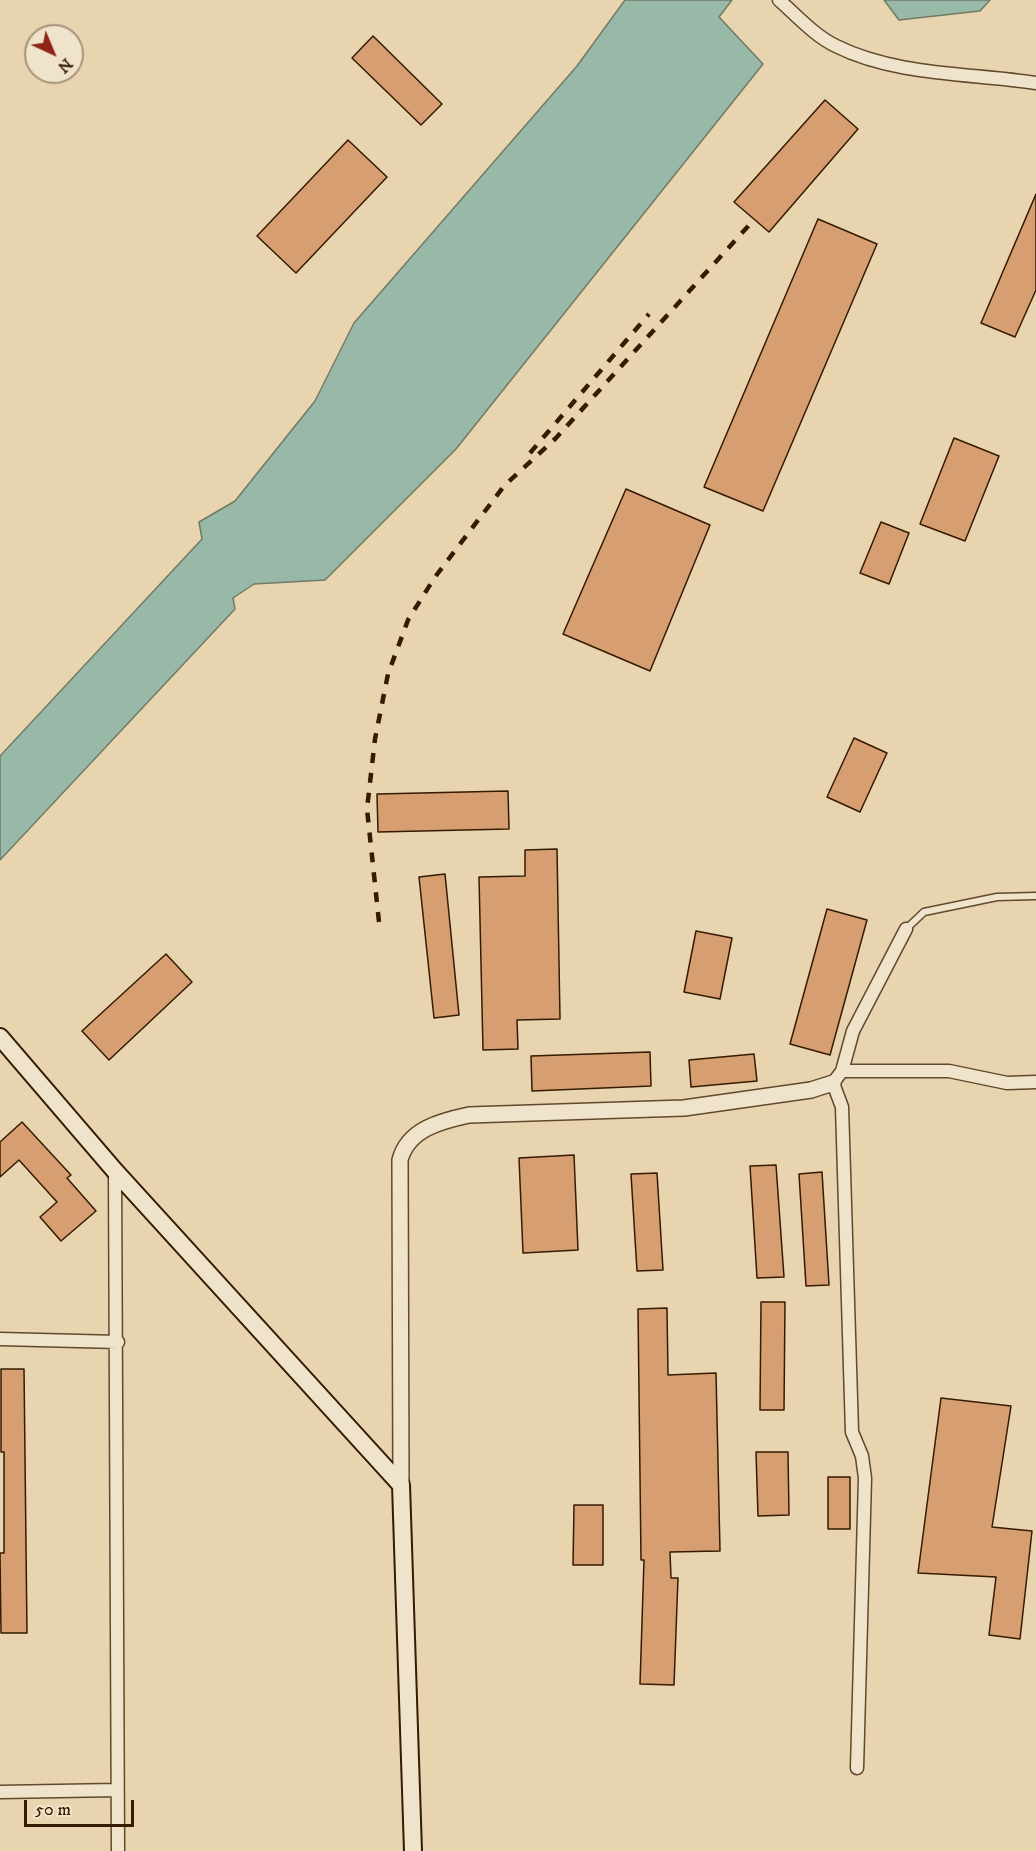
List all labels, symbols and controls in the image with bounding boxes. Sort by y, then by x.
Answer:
north arrow [24,24,84,84]
text: N [53,54,77,77]
scale bar [27,1788,136,1826]
text: 50 m [35,1799,71,1821]

